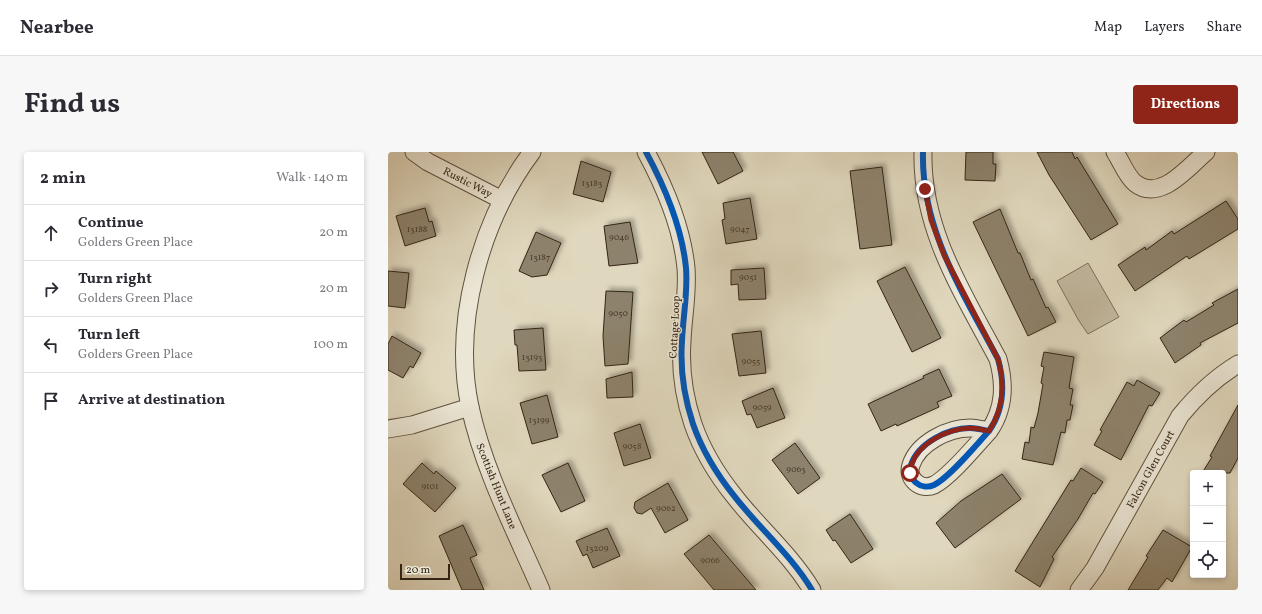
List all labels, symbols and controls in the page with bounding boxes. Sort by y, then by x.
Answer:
text: Nearbee [20,15,94,41]
text: Map [1094,18,1122,37]
text: Layers [1144,18,1184,37]
text: Share [1206,18,1242,37]
text: Find us [24,85,120,124]
button: Directions [1133,85,1238,124]
street label: Rustic Way [440,164,495,202]
text: 2 min [40,167,86,190]
text: Walk · 140 m [276,169,348,187]
house number: 13183 [582,177,603,190]
route end [916,180,934,198]
text: Continue [78,213,143,234]
icon: ahead [40,222,62,244]
house number: 13188 [407,223,428,236]
house number: 9047 [730,223,750,236]
text: 20 m [319,224,348,242]
house number: 9046 [609,231,629,244]
text: Golders Green Place [78,234,193,252]
house number: 13187 [530,251,550,264]
text: Turn right [78,269,152,290]
house number: 9051 [739,271,757,284]
icon: right [40,278,62,300]
text: 20 m [319,280,348,298]
text: Golders Green Place [78,290,193,308]
street label: Cottage Loop [666,295,685,359]
house number: 9050 [608,307,628,320]
text: Turn left [78,325,140,346]
icon: left [40,334,62,356]
text: 100 m [313,336,348,354]
text: Golders Green Place [78,346,193,364]
house number: 13193 [522,351,543,364]
house number: 9055 [742,355,760,368]
icon: arrive [40,390,62,412]
text: Arrive at destination [78,390,225,411]
house number: 9059 [753,401,772,414]
house number: 13199 [528,414,550,427]
street label: Falcon Glen Court [1124,428,1179,511]
house number: 9058 [622,440,642,453]
street label: Scottish Hunt Lane [471,441,520,532]
house number: 9063 [786,463,806,476]
route start [901,464,919,482]
map controls [1190,470,1226,578]
button: + [1190,470,1226,506]
house number: 9101 [421,480,439,493]
house number: 9062 [656,502,676,515]
button: − [1190,506,1226,542]
house number: 13209 [585,542,609,555]
button: locate [1190,542,1226,578]
house number: 9066 [700,554,720,567]
scale bar [400,562,450,581]
text: 20 m [406,563,430,578]

